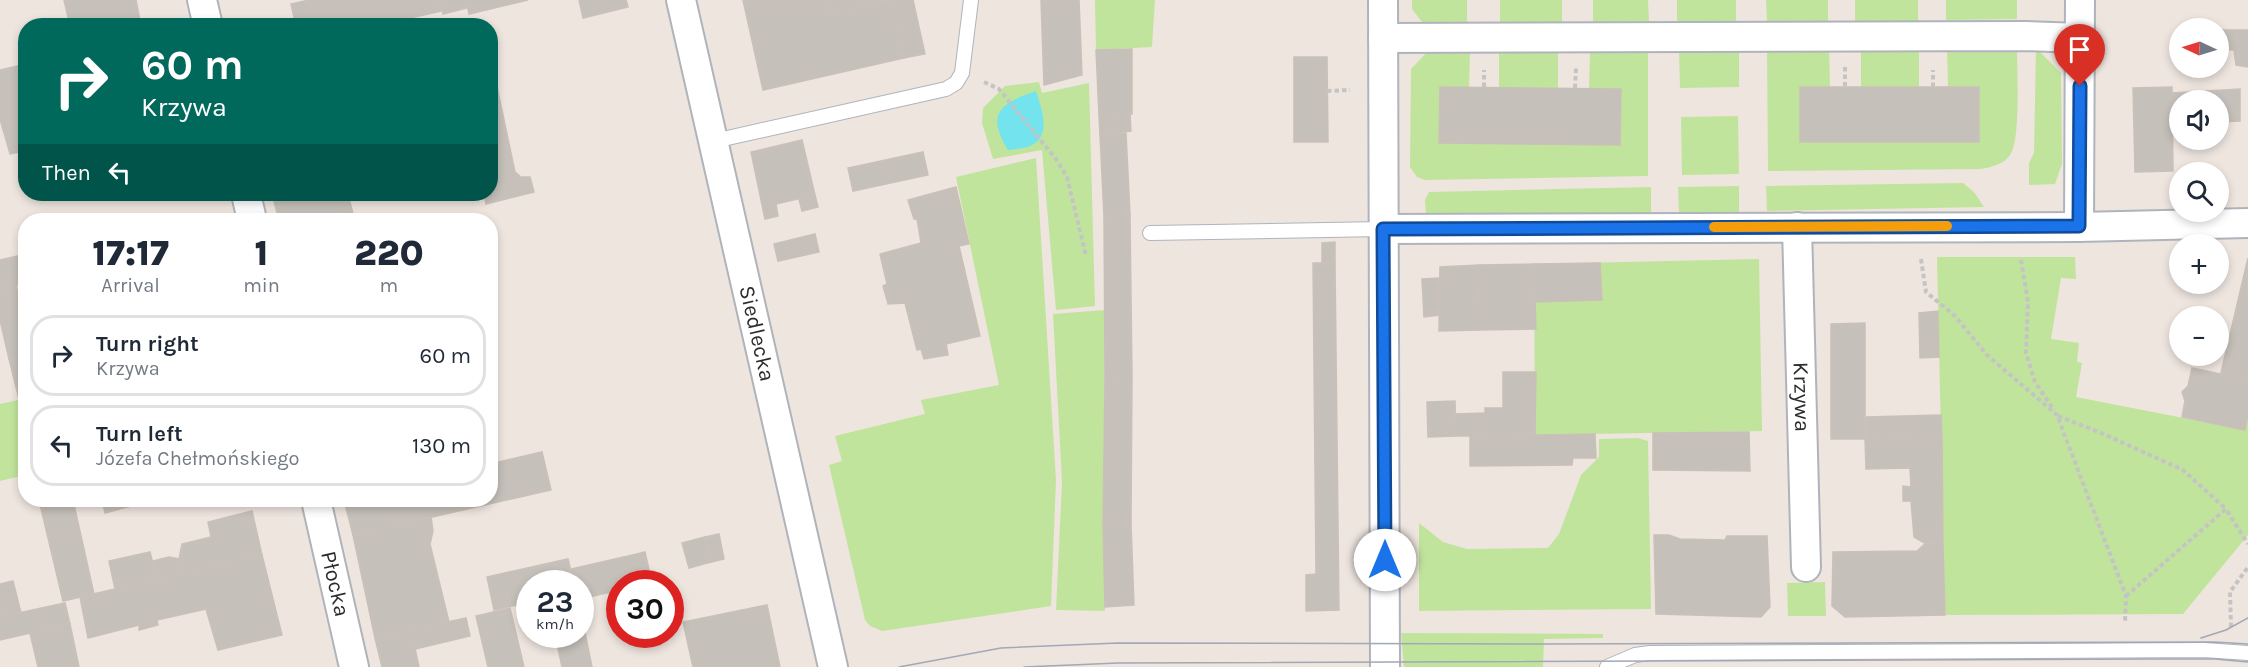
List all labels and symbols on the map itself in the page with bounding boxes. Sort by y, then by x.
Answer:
north arrow [2169,18,2229,78]
pin [2054,24,2105,86]
street label: Siedlecka [733,283,781,384]
street label: Krzywa [1788,362,1815,432]
position arrow [1353,528,1417,592]
street label: Płocka [315,549,355,619]
speed limit sign: 30 [606,570,684,648]

